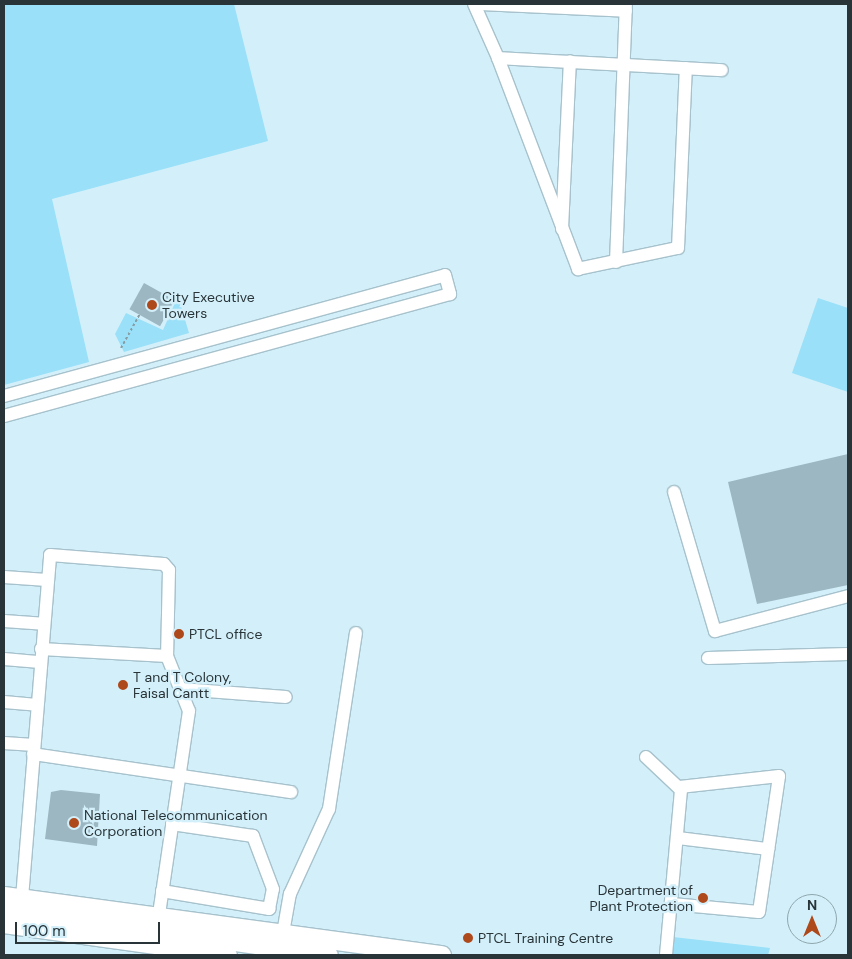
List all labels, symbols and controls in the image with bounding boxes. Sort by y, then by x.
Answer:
place label: City Executive Towers [162,289,255,322]
marker: City Executive Towers [146,299,158,311]
place label: PTCL office [189,626,263,642]
marker: PTCL office [173,628,185,640]
place label: T and T Colony, Faisal Cantt [133,669,231,702]
marker: T and T Colony, Faisal Cantt [117,679,129,691]
place label: National Telecommunication Corporation [84,807,268,840]
marker: National Telecommunication Corporation [68,817,80,829]
place label: Department of Plant Protection [590,882,693,914]
marker: Department of Plant Protection [697,892,709,904]
north arrow [787,894,837,944]
text: N [807,896,817,914]
scale bar [18,912,162,944]
text: 100 m [23,921,66,941]
place label: PTCL Training Centre [478,930,613,946]
marker: PTCL Training Centre [462,932,474,944]

